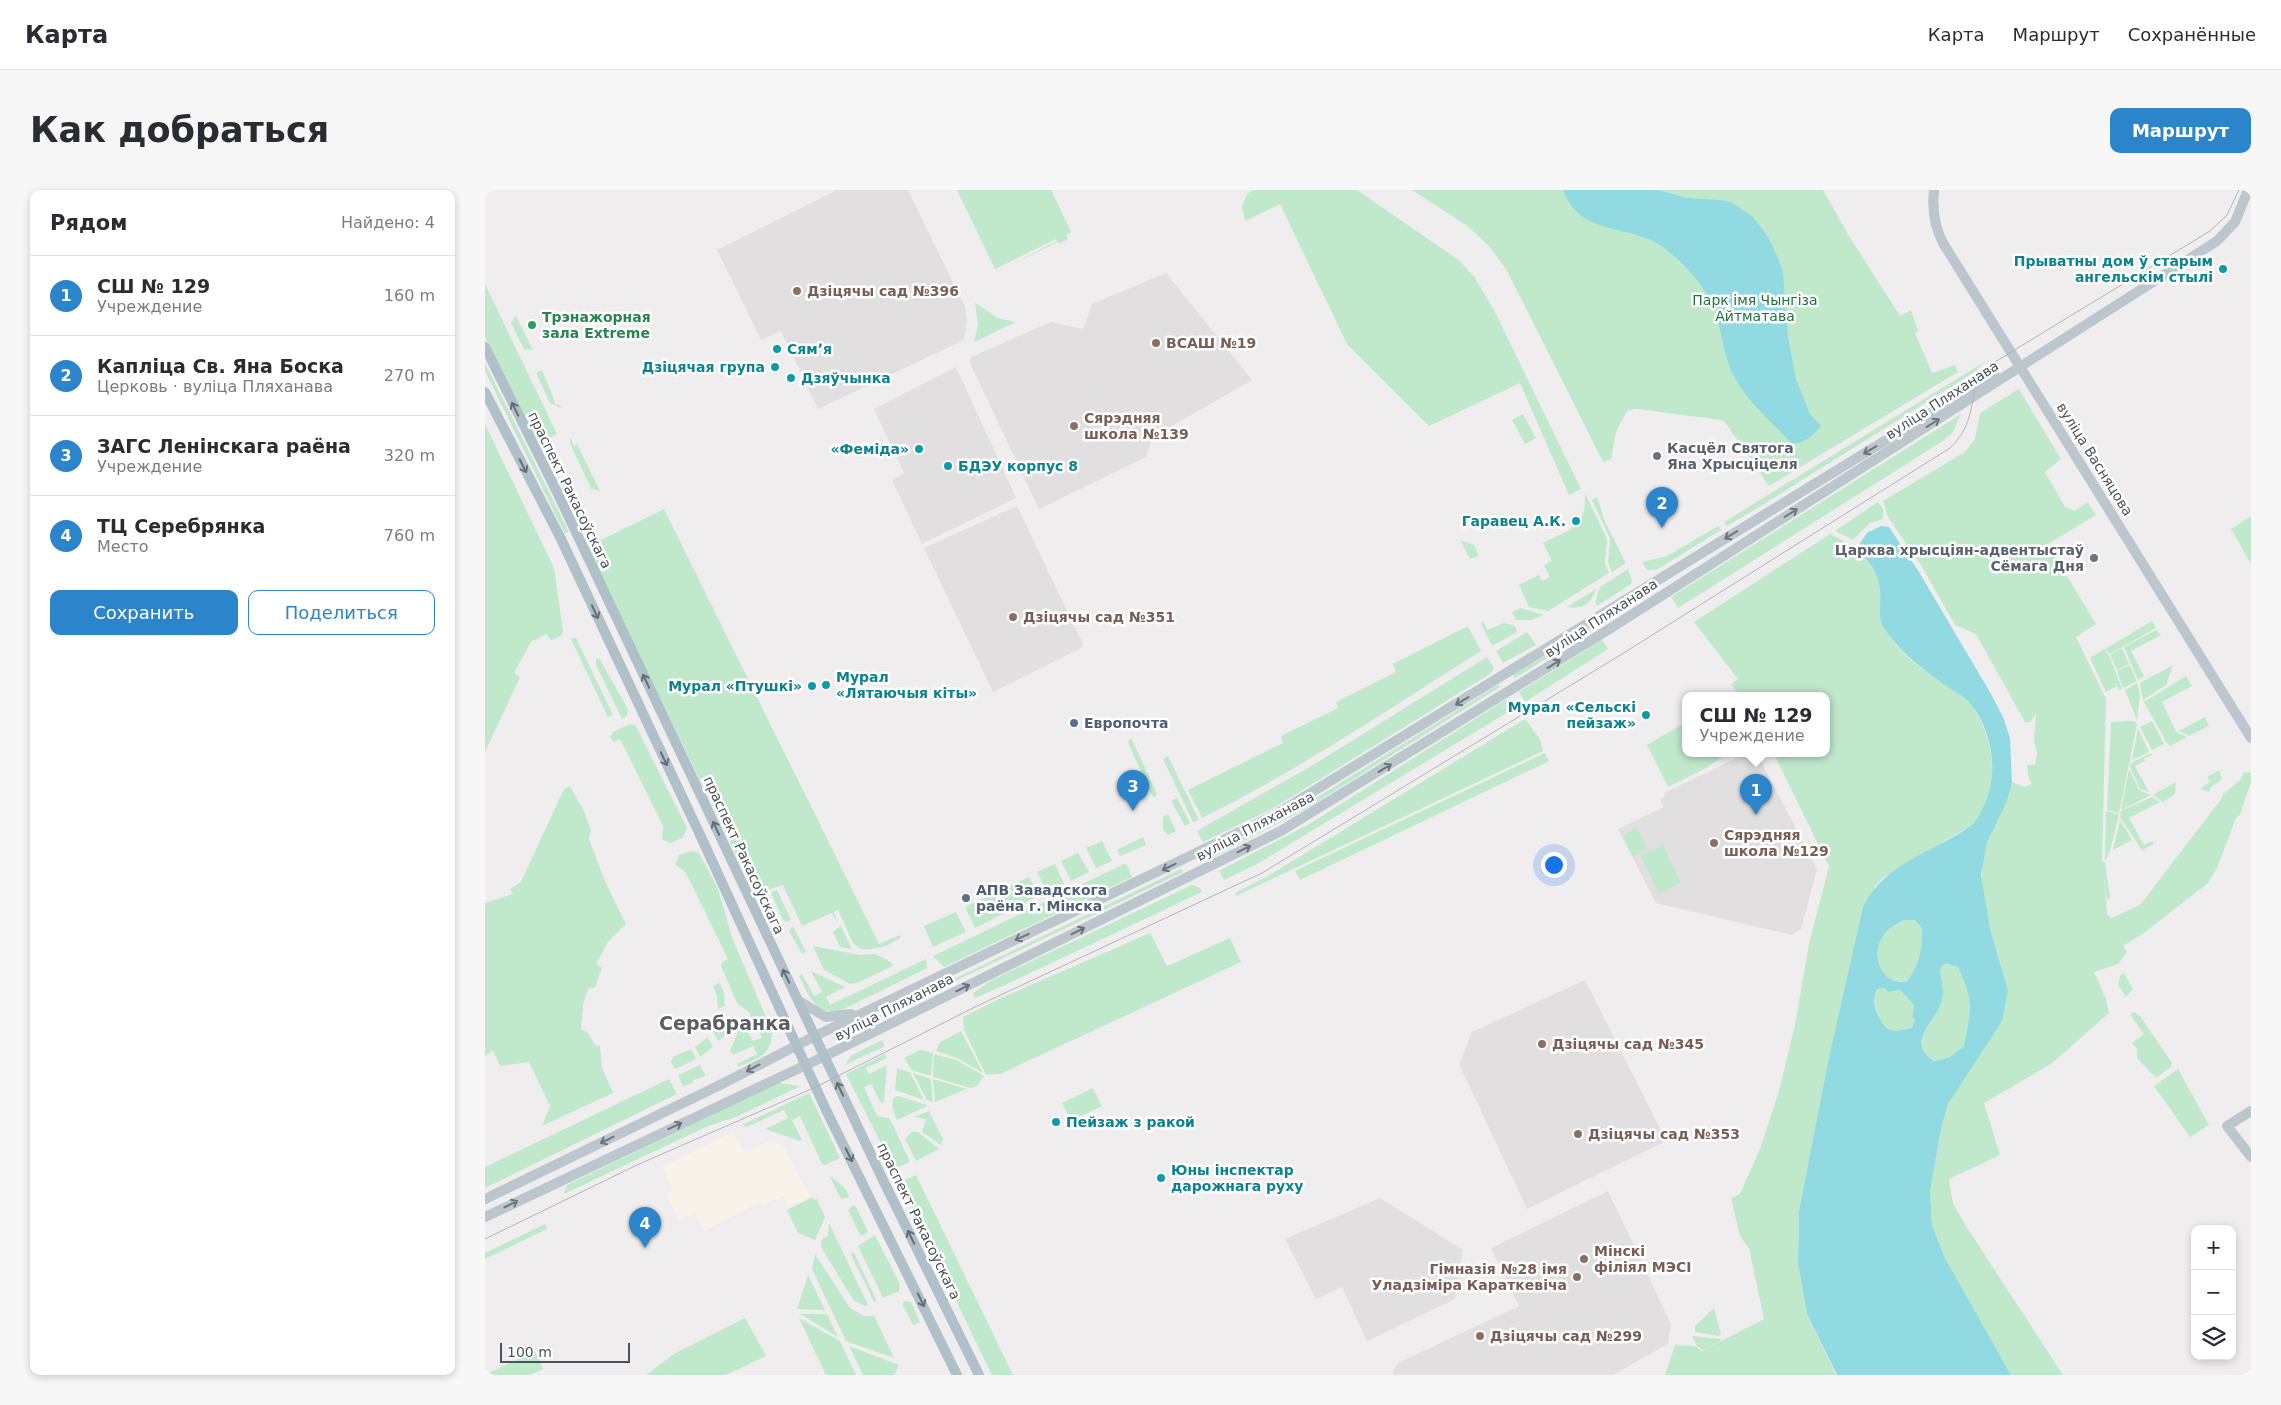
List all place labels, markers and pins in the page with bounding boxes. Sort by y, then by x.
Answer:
place label: Прыватны дом ў старым ангельскім стылі [2014,253,2213,285]
marker: Прыватны дом ў старым ангельскім стылі [2217,263,2229,275]
place label: Дзіцячы сад №396 [807,283,959,299]
marker: Дзіцячы сад №396 [791,285,803,297]
place label: Трэнажорная зала Extreme [542,309,651,341]
marker: Трэнажорная зала Extreme [526,319,538,331]
place label: ВСАШ №19 [1166,335,1256,351]
marker: ВСАШ №19 [1150,337,1162,349]
place label: Сямʼя [787,341,832,357]
marker: Сямʼя [771,343,783,355]
place label: Дзіцячая група [642,359,765,375]
marker: Дзіцячая група [769,361,781,373]
place label: Дзяўчынка [801,370,891,386]
marker: Дзяўчынка [785,372,797,384]
place label: Сярэдняя школа №139 [1084,410,1189,442]
marker: Сярэдняя школа №139 [1068,420,1080,432]
place label: Касцёл Святога Яна Хрысціцеля [1667,440,1798,472]
place label: «Феміда» [831,441,909,457]
marker: «Феміда» [913,443,925,455]
marker: Касцёл Святога Яна Хрысціцеля [1651,450,1663,462]
place label: БДЭУ корпус 8 [958,458,1078,474]
marker: БДЭУ корпус 8 [942,460,954,472]
pin: 2 [1646,487,1678,528]
place label: Гаравец А.К. [1462,513,1566,529]
marker: Гаравец А.К. [1570,515,1582,527]
place label: Царква хрысціян-адвентыстаў Сёмага Дня [1835,542,2084,574]
marker: Царква хрысціян-адвентыстаў Сёмага Дня [2088,552,2100,564]
place label: Дзіцячы сад №351 [1023,609,1175,625]
marker: Дзіцячы сад №351 [1007,611,1019,623]
place label: Мурал «Лятаючыя кіты» [836,669,977,701]
place label: Мурал «Птушкі» [668,678,802,694]
marker: Мурал «Лятаючыя кіты» [820,679,832,691]
marker: Мурал «Птушкі» [806,680,818,692]
place label: Мурал «Сельскі пейзаж» [1508,699,1636,731]
marker: Мурал «Сельскі пейзаж» [1640,709,1652,721]
place label: Европочта [1084,715,1169,731]
marker: Европочта [1068,717,1080,729]
pin: 3 [1117,770,1149,811]
pin: 1 [1740,774,1772,815]
place label: Сярэдняя школа №129 [1724,827,1829,859]
marker: Сярэдняя школа №129 [1708,837,1720,849]
place label: АПВ Завадскога раёна г. Мінска [976,882,1107,914]
marker: АПВ Завадскога раёна г. Мінска [960,892,972,904]
place label: Дзіцячы сад №345 [1552,1036,1704,1052]
marker: Дзіцячы сад №345 [1536,1038,1548,1050]
place label: Пейзаж з ракой [1066,1114,1195,1130]
marker: Пейзаж з ракой [1050,1116,1062,1128]
place label: Дзіцячы сад №353 [1588,1126,1740,1142]
marker: Дзіцячы сад №353 [1572,1128,1584,1140]
place label: Юны інспектар дарожнага руху [1171,1162,1303,1194]
marker: Юны інспектар дарожнага руху [1155,1172,1167,1184]
pin: 4 [629,1207,661,1248]
place label: Мінскі філіял МЭСІ [1594,1243,1692,1275]
marker: Мінскі філіял МЭСІ [1578,1253,1590,1265]
place label: Гімназія №28 імя Уладзіміра Караткевіча [1371,1261,1567,1293]
marker: Гімназія №28 імя Уладзіміра Караткевіча [1571,1271,1583,1283]
place label: Дзіцячы сад №299 [1490,1328,1642,1344]
marker: Дзіцячы сад №299 [1474,1330,1486,1342]

